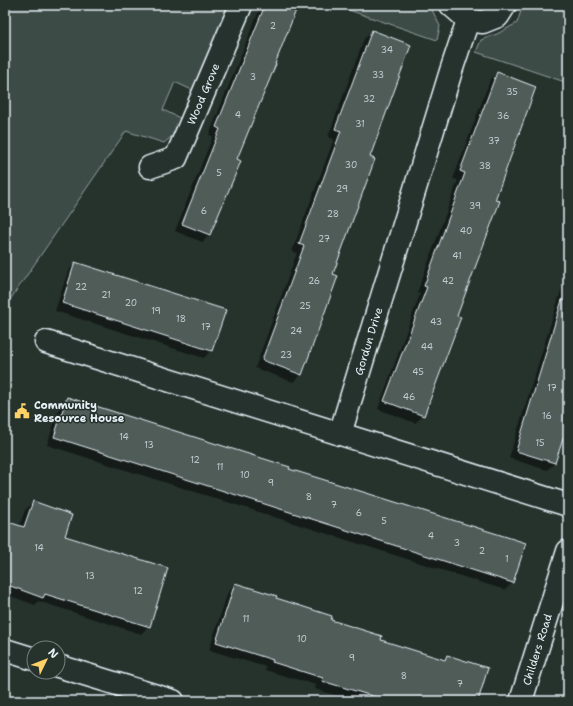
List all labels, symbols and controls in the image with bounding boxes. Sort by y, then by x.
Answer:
house number: 2 [270,20,276,32]
house number: 34 [381,44,393,56]
street label: Wood Grove [183,61,223,127]
house number: 33 [372,69,384,81]
house number: 3 [250,71,256,83]
house number: 35 [506,86,518,98]
house number: 32 [363,93,375,105]
house number: 4 [235,109,241,121]
house number: 36 [497,110,509,122]
house number: 31 [355,118,365,130]
house number: 37 [488,135,500,147]
house number: 30 [345,159,357,171]
house number: 38 [479,160,491,172]
house number: 5 [216,167,222,179]
house number: 29 [336,183,348,195]
house number: 39 [469,200,481,212]
house number: 6 [201,205,207,217]
house number: 28 [327,208,339,220]
house number: 40 [460,225,472,237]
house number: 27 [318,233,330,245]
house number: 41 [452,250,462,262]
house number: 26 [308,275,320,287]
house number: 42 [442,275,454,287]
house number: 22 [75,281,87,293]
house number: 21 [101,289,111,301]
house number: 20 [125,297,137,309]
house number: 25 [299,300,311,312]
house number: 19 [151,305,161,317]
street label: Gordun Drive [351,305,386,377]
house number: 18 [176,313,186,325]
house number: 43 [430,316,442,328]
house number: 17 [201,321,211,333]
house number: 24 [290,325,302,337]
house number: 44 [421,341,433,353]
house number: 23 [280,349,292,361]
house number: 45 [412,366,424,378]
house number: 17 [547,382,557,394]
house number: 46 [403,391,415,403]
place label: Community Resource House [34,398,125,426]
public building icon: Community Resource House [13,402,31,420]
house number: 16 [542,410,552,422]
house number: 14 [119,431,129,443]
house number: 15 [535,437,545,449]
house number: 13 [144,439,154,451]
house number: 12 [190,454,200,466]
house number: 11 [216,461,224,473]
house number: 10 [240,469,250,481]
house number: 9 [268,477,274,489]
house number: 8 [306,491,312,503]
house number: 7 [331,499,337,511]
house number: 6 [356,507,362,519]
house number: 5 [381,515,387,527]
house number: 4 [428,530,434,542]
house number: 3 [454,537,460,549]
house number: 14 [34,542,44,554]
house number: 2 [479,545,485,557]
house number: 1 [505,553,509,565]
house number: 13 [85,570,95,582]
house number: 12 [133,585,143,597]
street label: Childers Road [519,612,555,687]
house number: 11 [242,613,250,625]
house number: 10 [297,633,307,645]
north arrow [26,640,66,680]
text: N [44,645,62,662]
house number: 9 [349,652,355,664]
house number: 8 [401,670,407,682]
house number: 7 [457,678,463,690]

